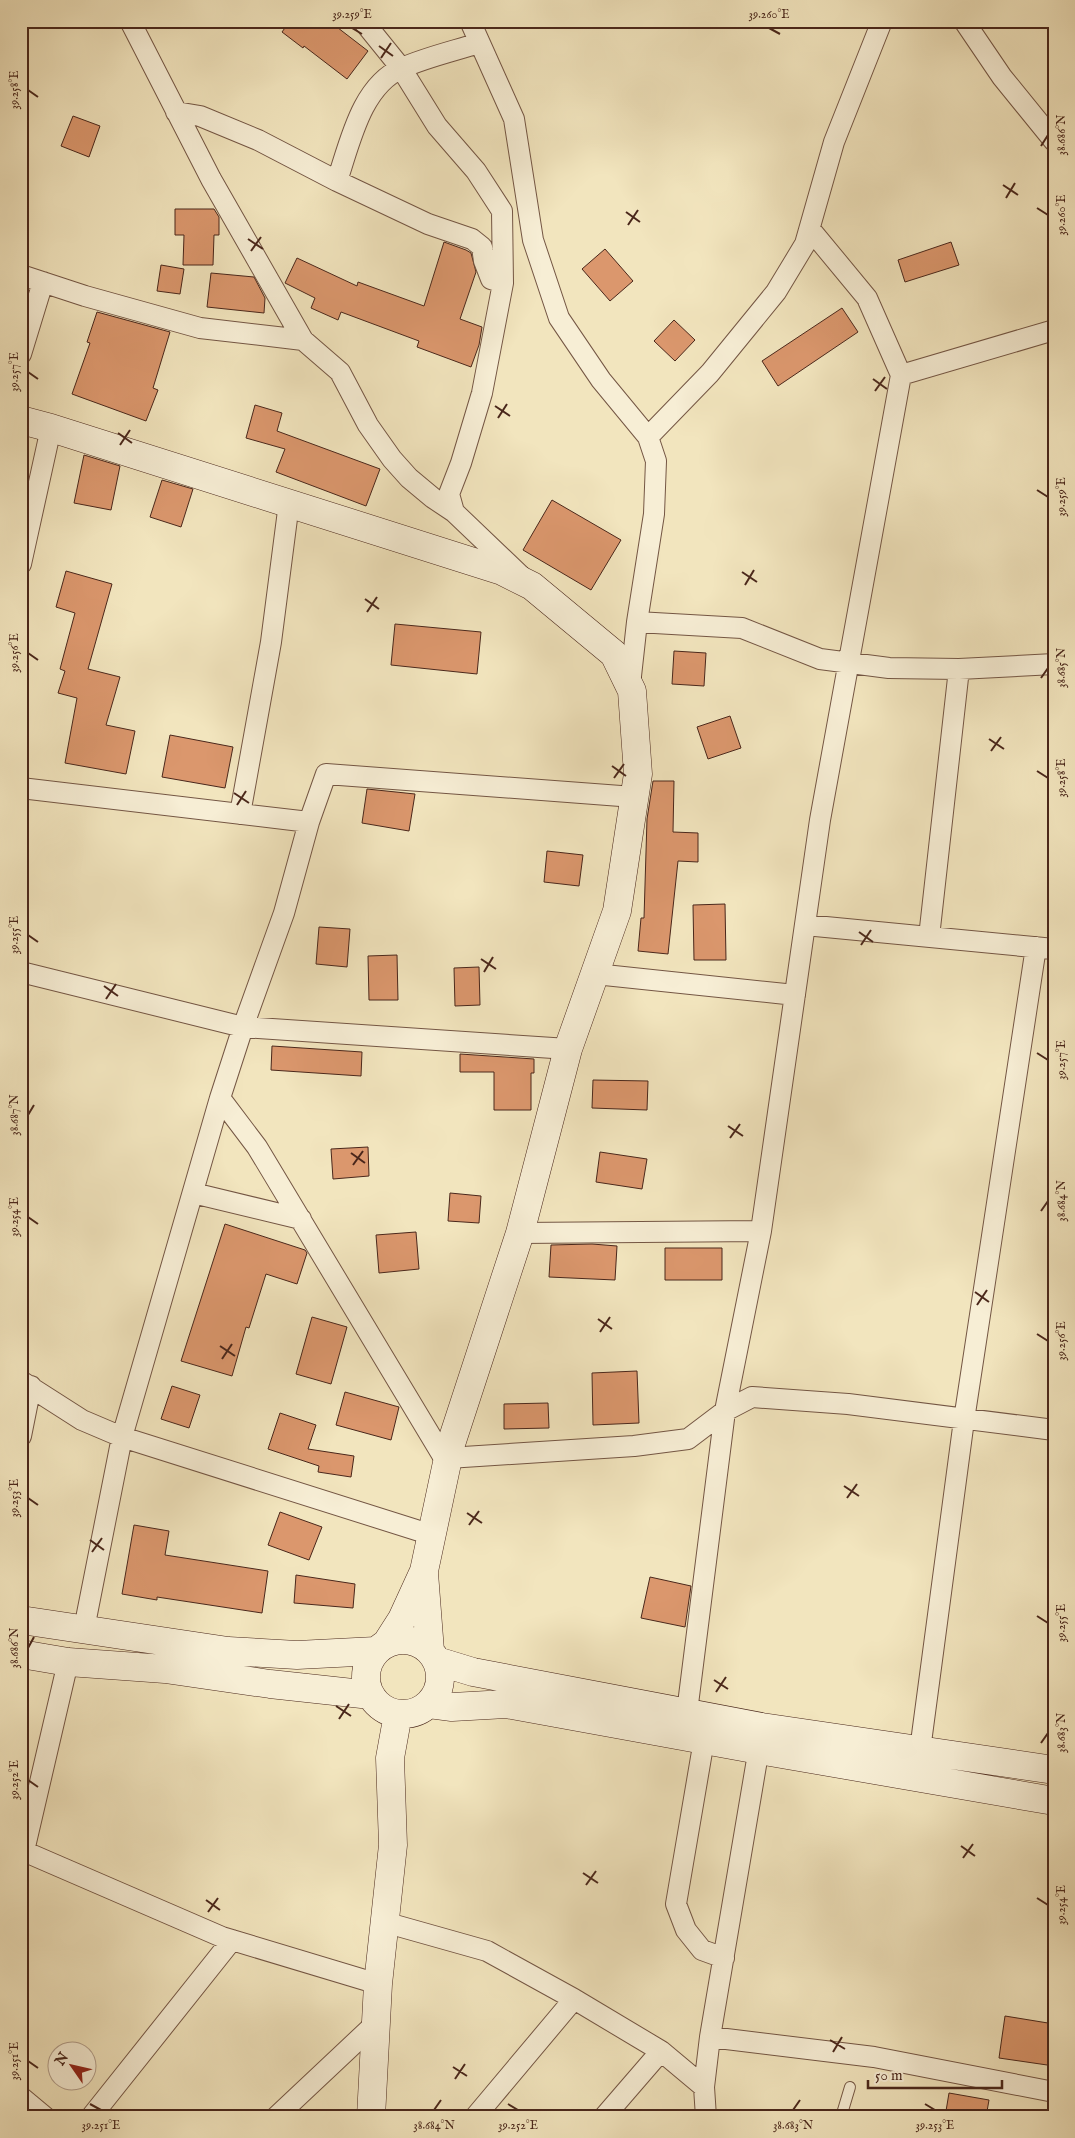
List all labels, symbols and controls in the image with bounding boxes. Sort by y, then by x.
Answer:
text: 39.259°E [332,7,372,22]
text: 39.260°E [749,7,790,22]
text: 39.258°E [7,70,22,110]
text: 38.686°N [1054,114,1069,155]
text: 39.260°E [1054,195,1069,236]
text: 39.257°E [7,352,22,392]
text: 39.259°E [1054,477,1069,517]
text: 39.256°E [7,633,22,673]
text: 38.685°N [1054,647,1069,688]
text: 39.258°E [1054,758,1069,798]
text: 39.255°E [7,916,22,954]
text: 39.257°E [1054,1040,1069,1080]
text: 38.687°N [7,1094,22,1136]
text: 38.684°N [1054,1180,1069,1222]
text: 39.254°E [7,1197,22,1237]
text: 39.256°E [1054,1321,1069,1361]
text: 39.253°E [7,1479,22,1517]
text: 39.255°E [1054,1604,1069,1642]
text: 38.686°N [7,1627,22,1668]
text: 38.683°N [1054,1712,1069,1753]
text: 39.252°E [7,1760,22,1800]
text: 39.254°E [1054,1885,1069,1925]
north arrow [48,2040,98,2090]
text: 39.251°E [7,2042,22,2080]
text: N [51,2049,73,2070]
scale bar [868,2058,1001,2090]
text: 50 m [875,2066,903,2085]
text: 39.251°E [82,2118,120,2133]
text: 38.684°N [413,2118,455,2133]
text: 39.252°E [498,2118,538,2133]
text: 38.683°N [773,2118,814,2133]
text: 39.253°E [916,2118,954,2133]

